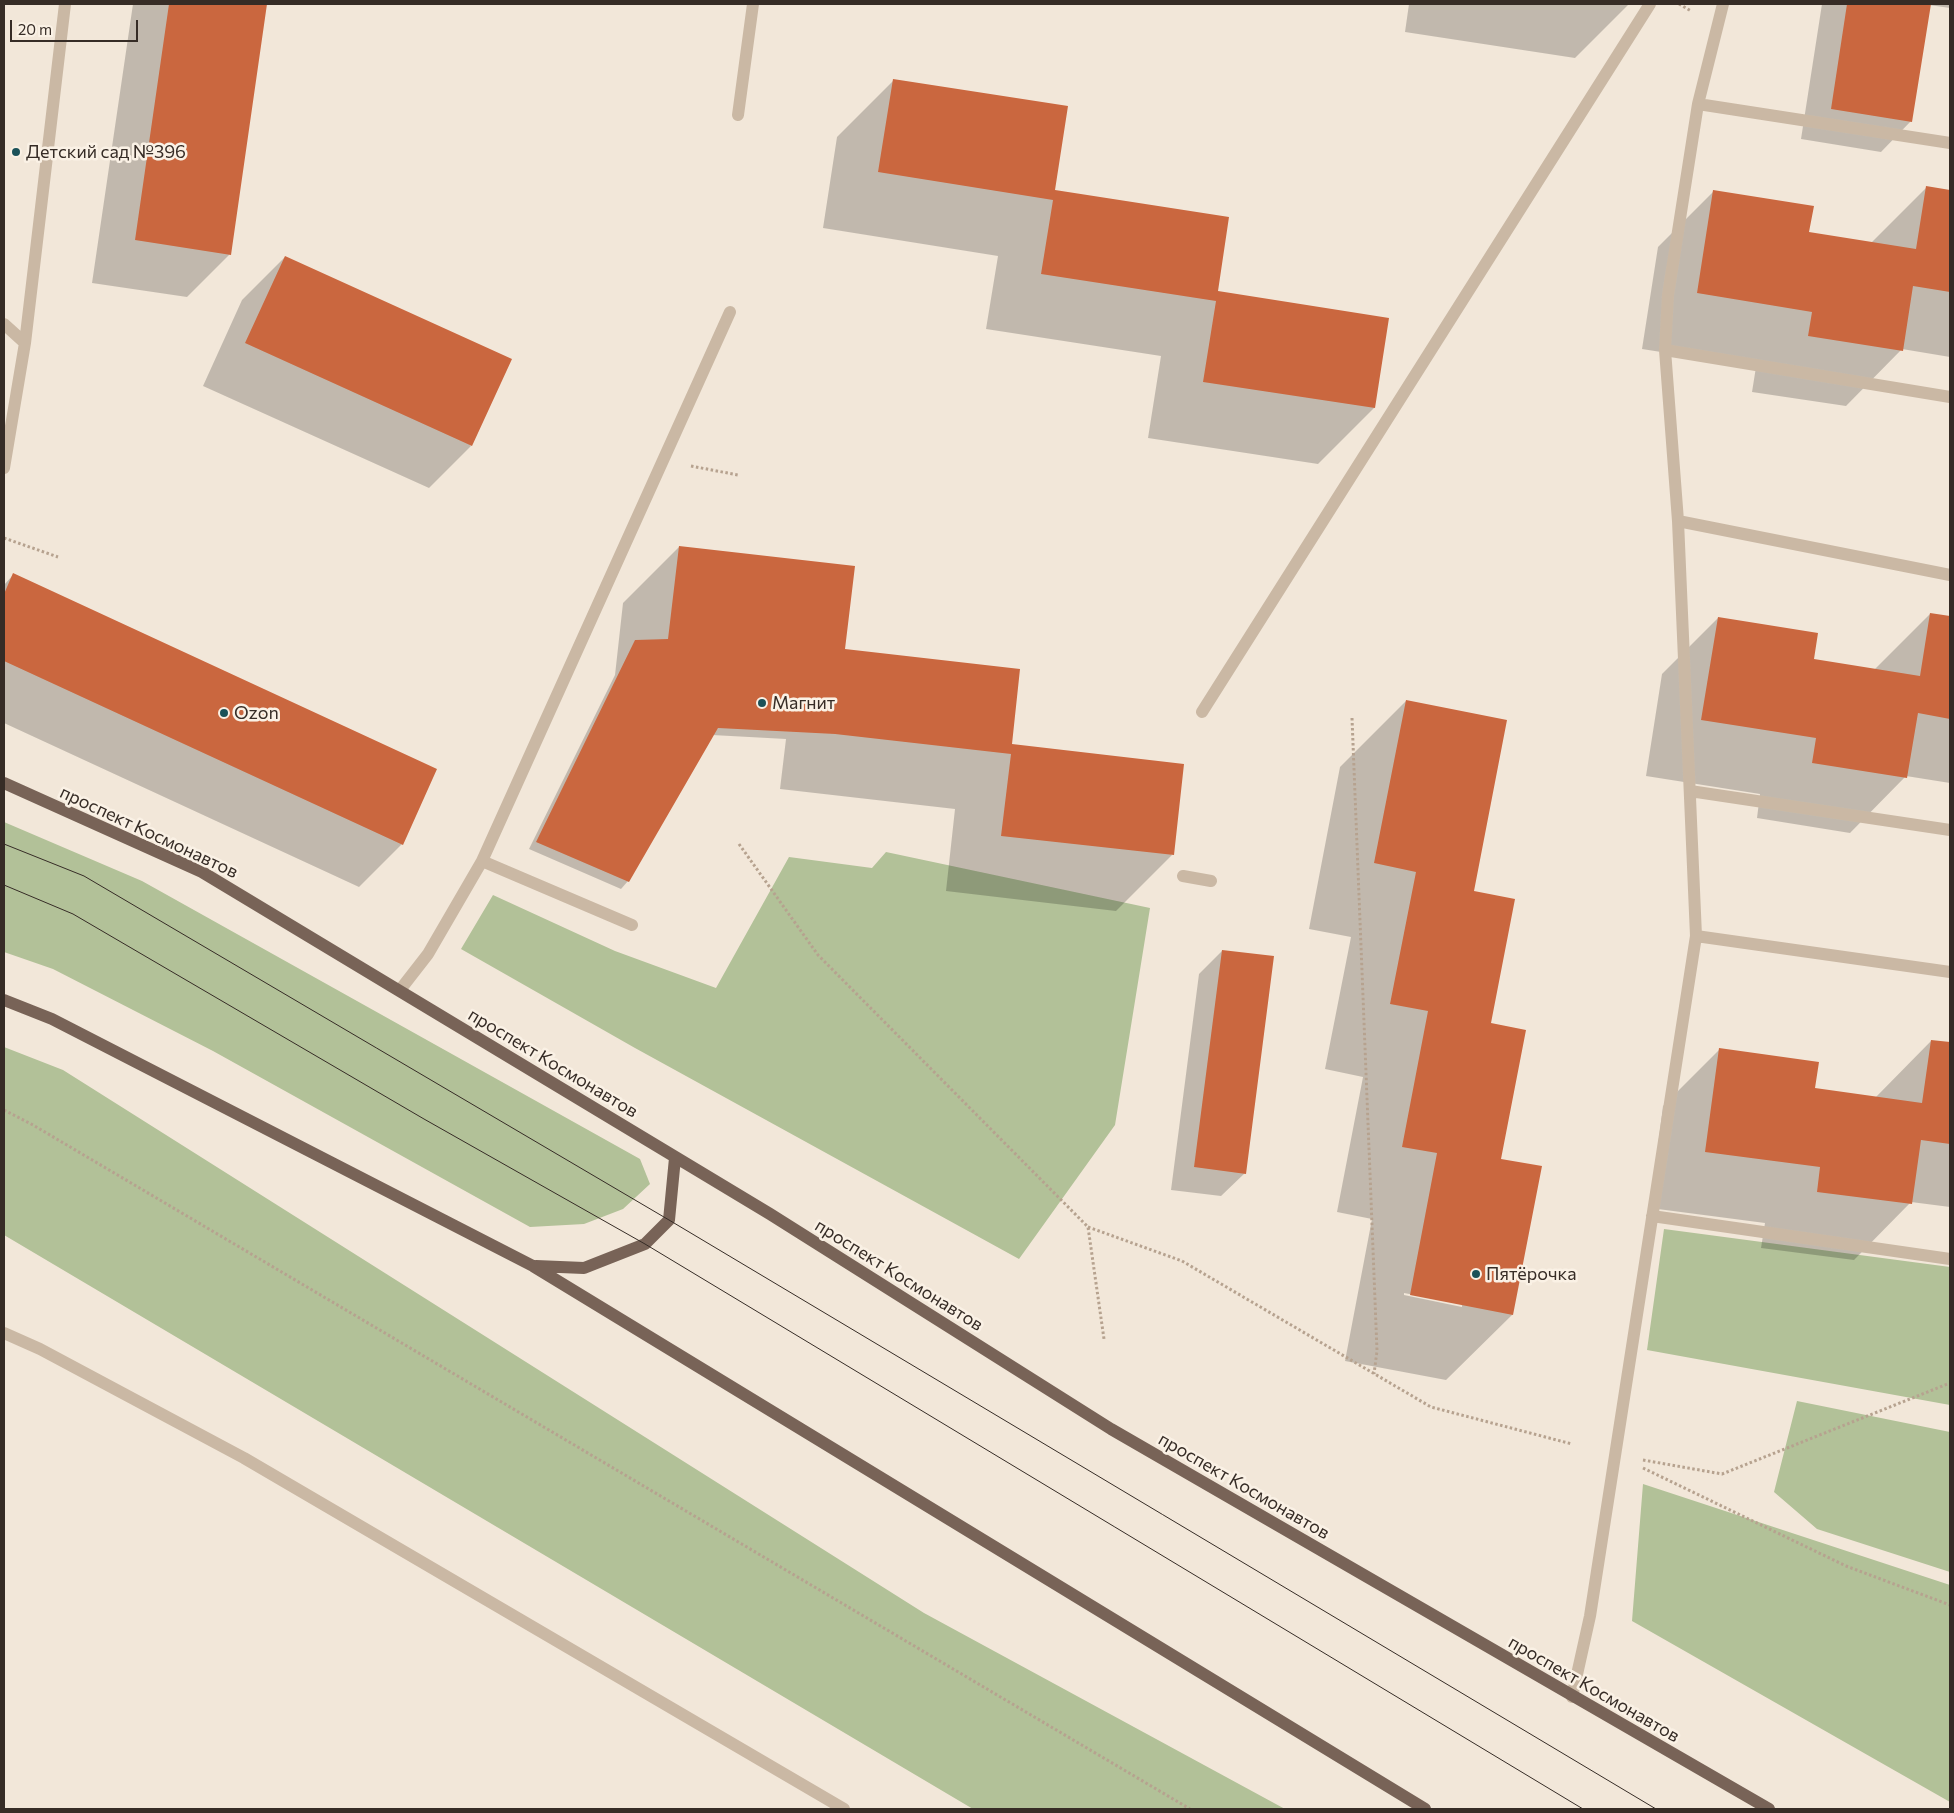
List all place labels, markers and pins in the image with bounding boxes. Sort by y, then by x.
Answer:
place label: Детский сад №396 [26,141,186,163]
marker: Детский сад №396 [10,146,22,158]
place label: Магнит [772,692,835,714]
marker: Магнит [756,697,768,709]
place label: Ozon [234,702,279,724]
marker: Ozon [218,707,230,719]
place label: Пятёрочка [1486,1263,1577,1285]
marker: Пятёрочка [1470,1268,1482,1280]

